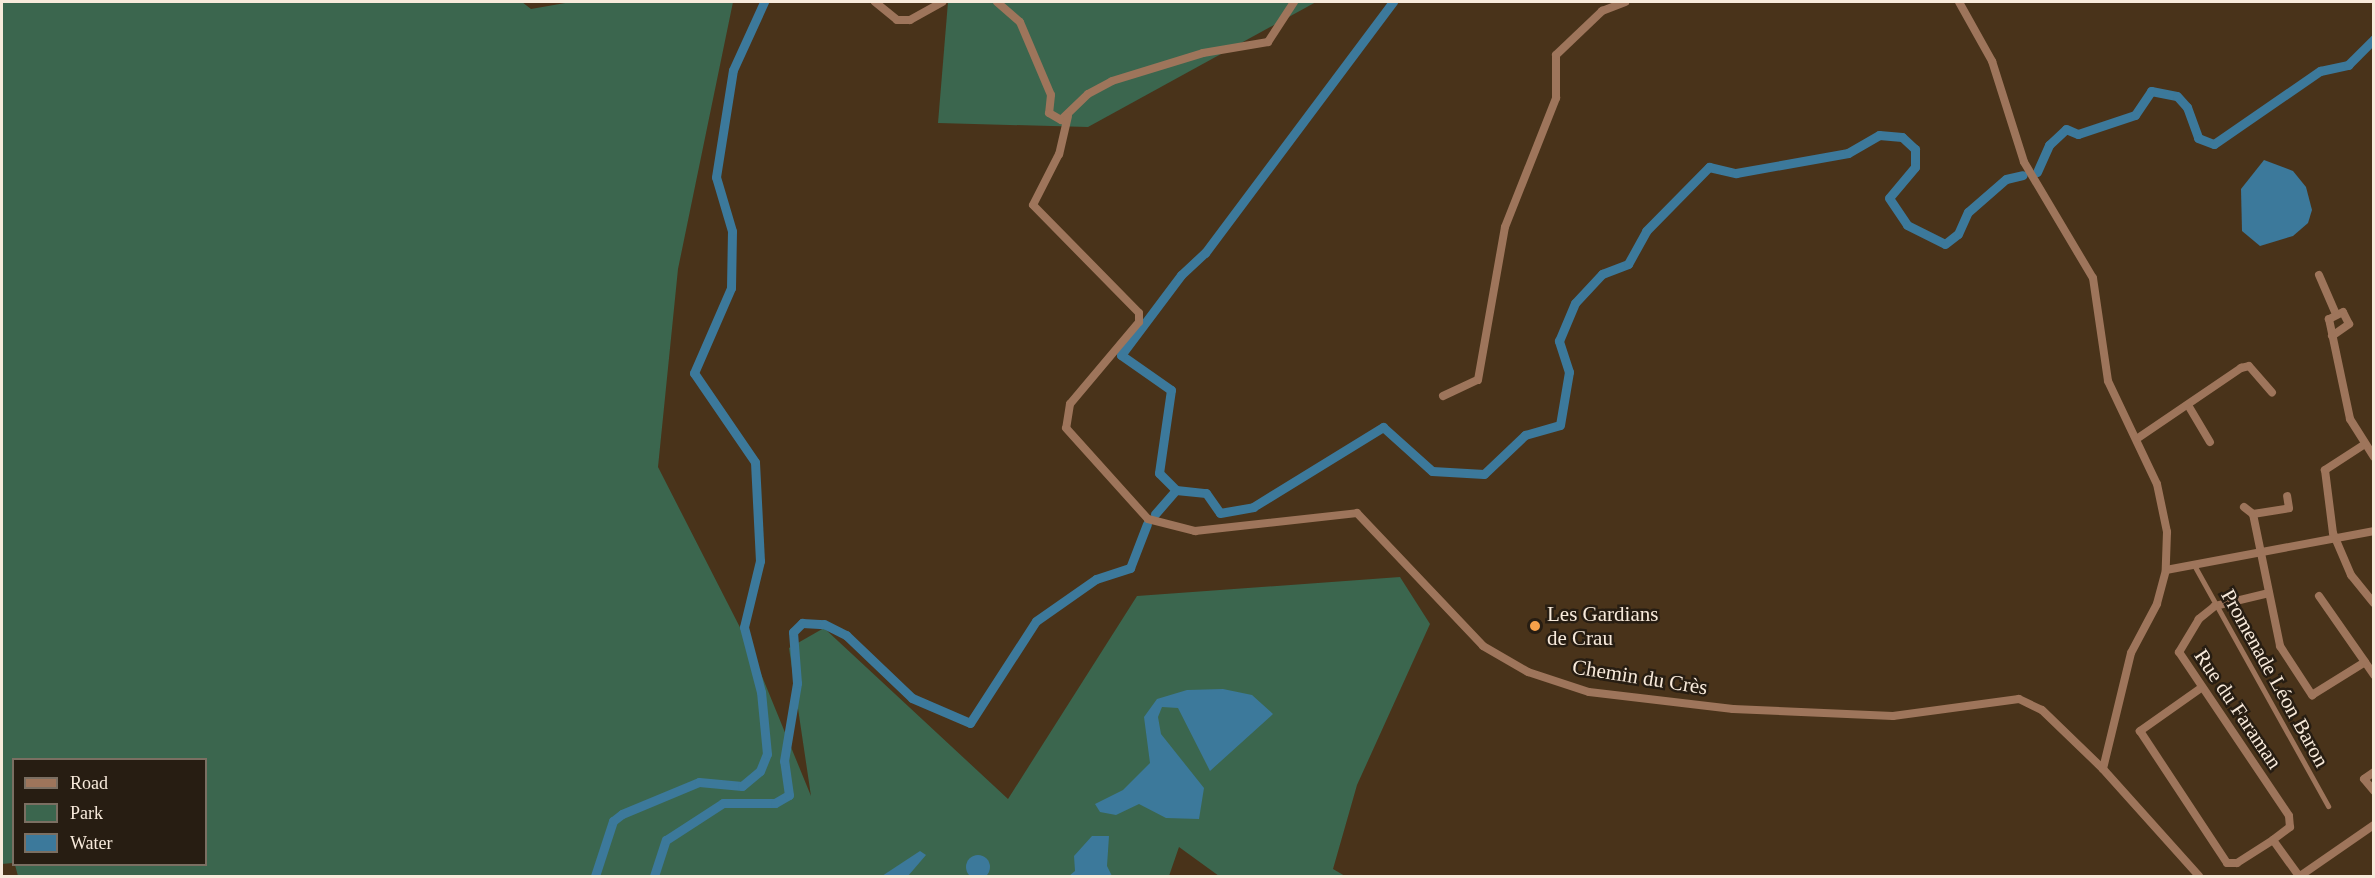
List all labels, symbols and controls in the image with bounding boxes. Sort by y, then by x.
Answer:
street label: Promenade Léon Baron [2216,585,2334,771]
place label: Les Gardians de Crau [1547,601,1658,651]
marker: Les Gardians de Crau [1528,619,1542,633]
street label: Rue du Faraman [2189,644,2287,774]
street label: Chemin du Crès [1571,654,1709,700]
legend [12,758,207,866]
text: Road [70,773,108,793]
text: Park [70,803,103,823]
text: Water [70,833,113,853]

